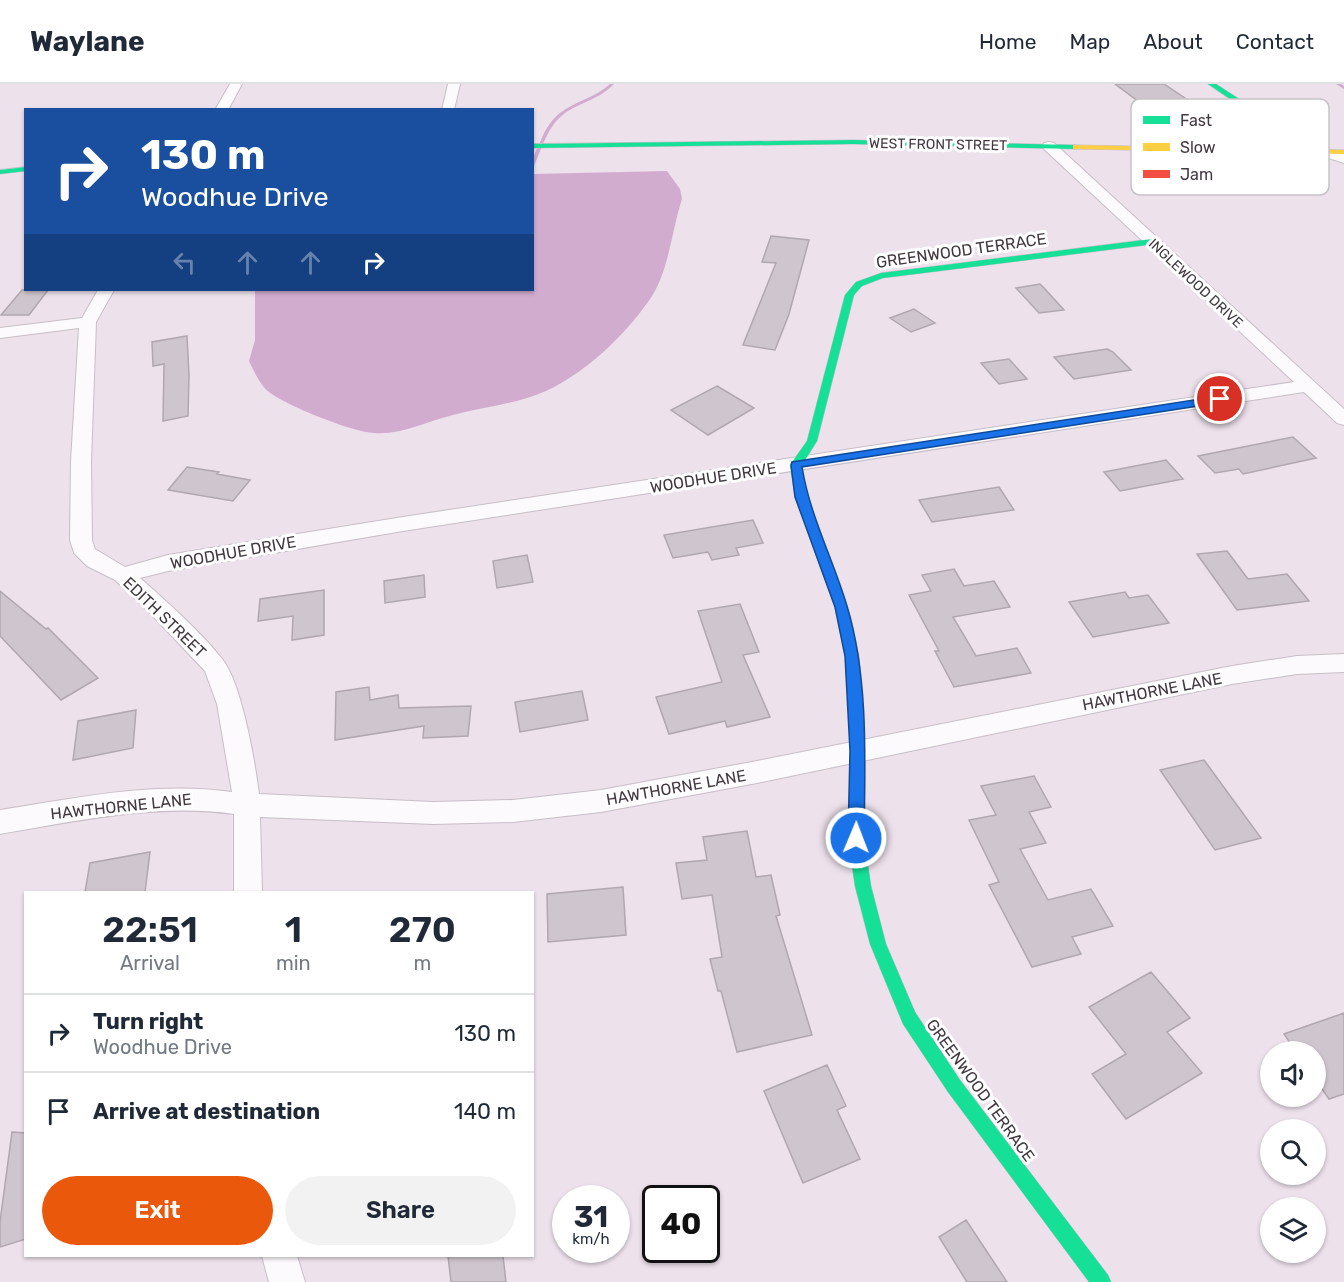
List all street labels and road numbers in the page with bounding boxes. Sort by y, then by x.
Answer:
street label: WEST FRONT STREET [869,135,1007,154]
street label: GREENWOOD TERRACE [875,229,1047,272]
street label: INGLEWOOD DRIVE [1145,235,1246,331]
street label: WOODHUE DRIVE [649,458,778,497]
street label: WOODHUE DRIVE [169,532,298,573]
street label: EDITH STREET [119,573,210,662]
street label: HAWTHORNE LANE [1081,669,1224,714]
street label: HAWTHORNE LANE [605,766,748,809]
street label: HAWTHORNE LANE [50,790,193,823]
street label: GREENWOOD TERRACE [922,1015,1039,1165]

